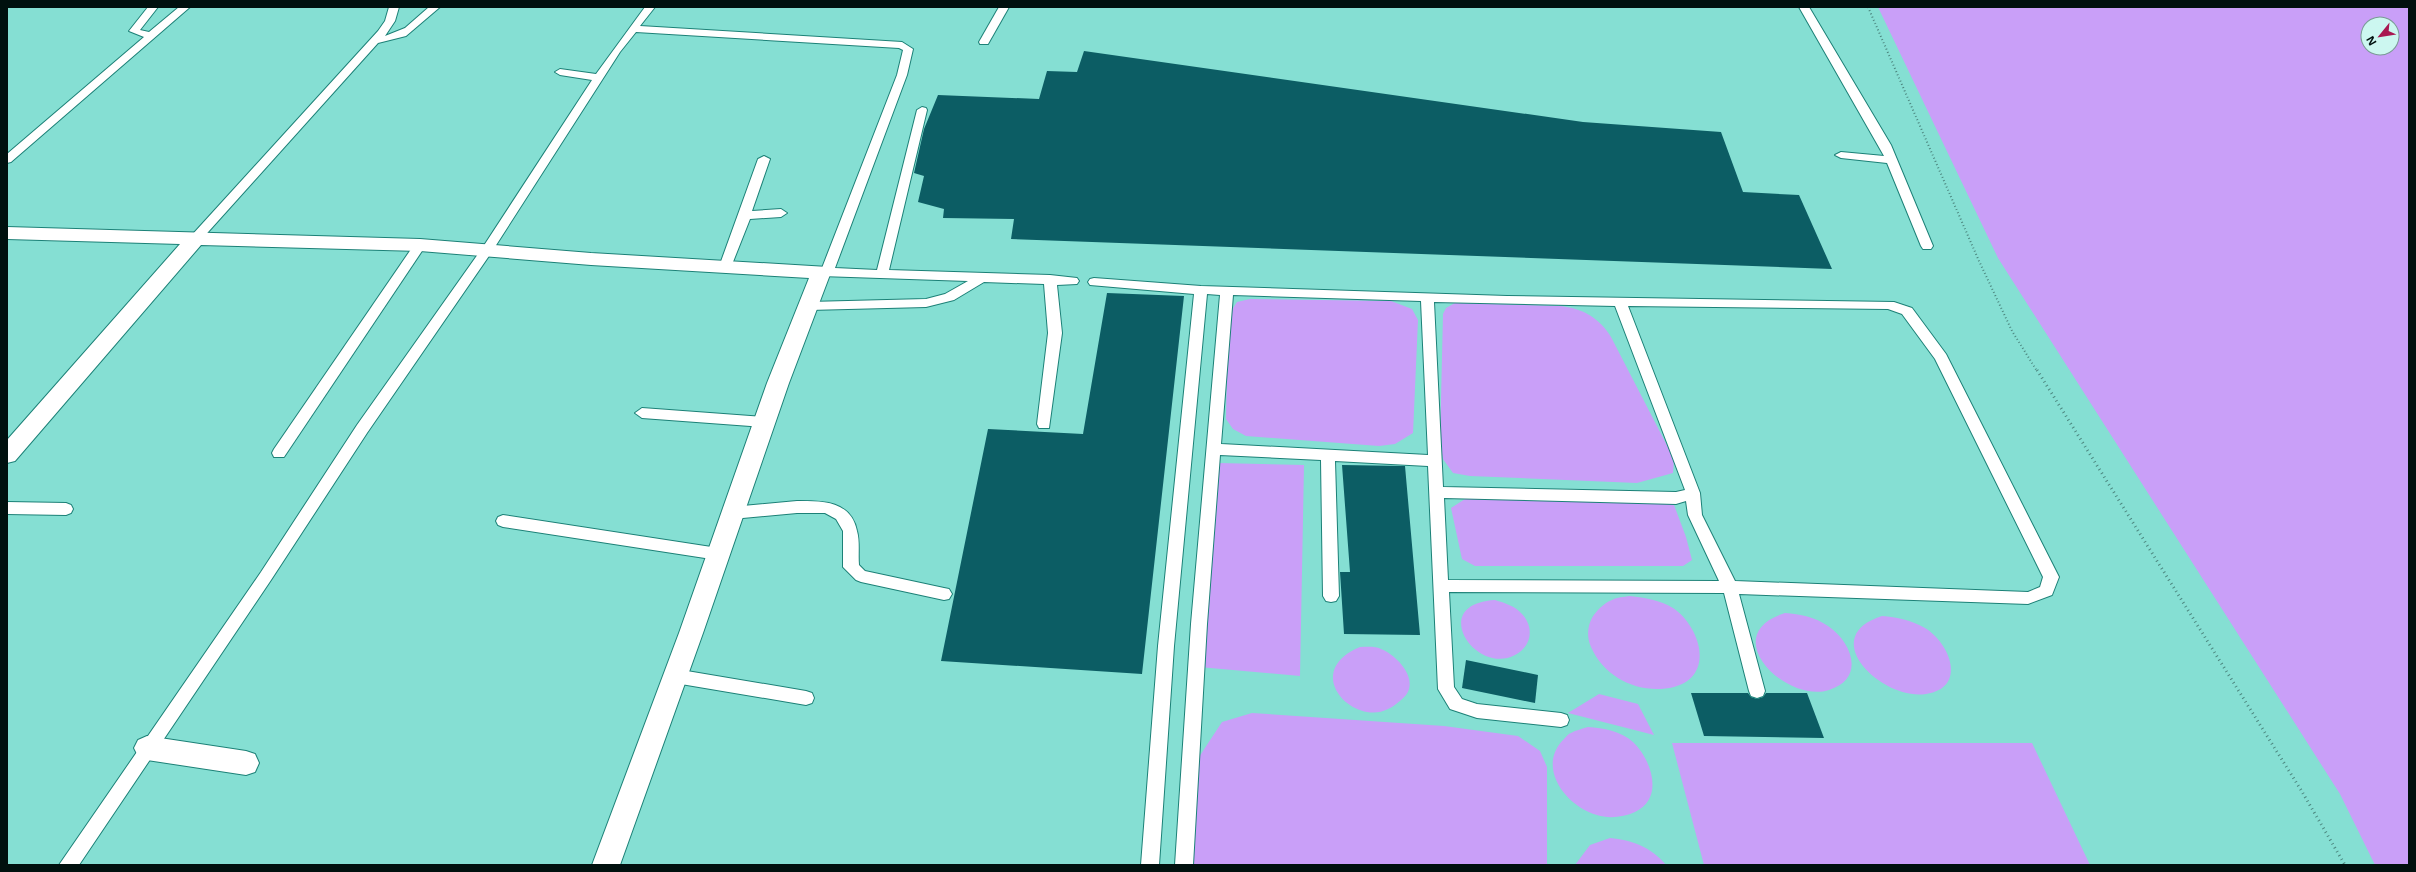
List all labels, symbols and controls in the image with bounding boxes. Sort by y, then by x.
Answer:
north arrow [2360,16,2400,56]
text: N [2362,34,2380,49]

